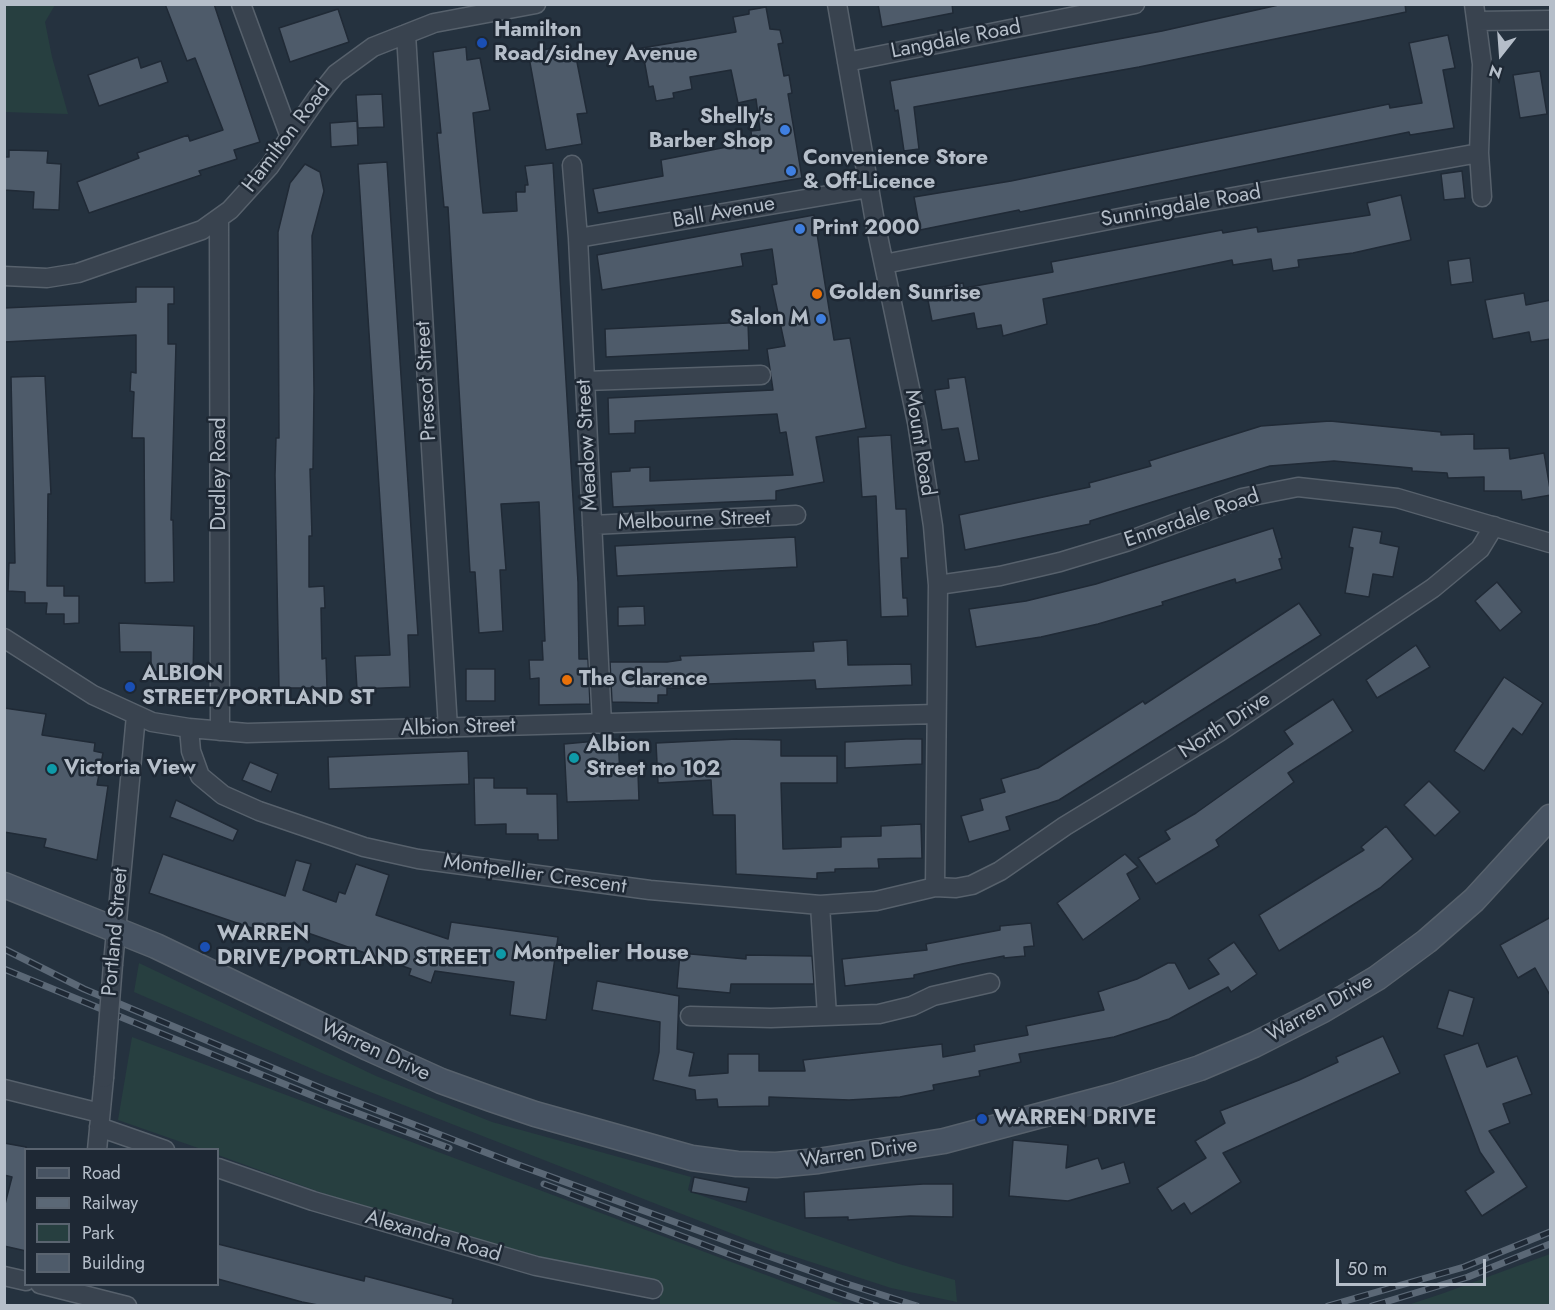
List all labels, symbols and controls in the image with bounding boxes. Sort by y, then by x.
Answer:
street label: Langdale Road [889,15,1023,65]
place label: Hamilton Road/sidney Avenue [494,18,698,68]
north arrow [1471,24,1531,84]
marker: Hamilton Road/sidney Avenue [475,36,489,50]
text: N [1486,59,1505,85]
street label: Hamilton Road [238,78,336,198]
place label: Shelly's Barber Shop [649,105,773,155]
marker: Shelly's Barber Shop [778,123,792,137]
place label: Convenience Store & Off-Licence [803,146,988,196]
marker: Convenience Store & Off-Licence [784,164,798,178]
street label: Sunningdale Road [1099,180,1263,234]
street label: Ball Avenue [671,192,777,234]
place label: Print 2000 [812,216,920,242]
marker: Print 2000 [793,222,807,236]
place label: Golden Sunrise [829,281,981,307]
marker: Golden Sunrise [810,287,824,301]
place label: Salon M [729,306,809,332]
marker: Salon M [814,312,828,326]
street label: Prescot Street [411,320,443,442]
street label: Meadow Street [572,379,604,511]
street label: Mount Road [898,388,940,498]
street label: Dudley Road [207,417,233,531]
street label: Ennerdale Road [1121,484,1263,554]
street label: Melbourne Street [617,506,771,536]
place label: ALBION STREET/PORTLAND ST [142,662,374,712]
place label: The Clarence [579,667,708,693]
marker: The Clarence [560,673,574,687]
marker: ALBION STREET/PORTLAND ST [123,680,137,694]
street label: North Drive [1175,687,1275,765]
street label: Albion Street [400,713,516,743]
place label: Albion Street no 102 [586,733,720,783]
marker: Albion Street no 102 [567,751,581,765]
place label: Victoria View [64,756,196,782]
marker: Victoria View [45,762,59,776]
street label: Montpellier Crescent [442,850,628,900]
street label: Portland Street [98,867,134,997]
place label: WARREN DRIVE/PORTLAND STREET [217,922,490,972]
marker: WARREN DRIVE/PORTLAND STREET [198,940,212,954]
place label: Montpelier House [513,941,689,967]
marker: Montpelier House [494,947,508,961]
street label: Warren Drive [1262,969,1378,1049]
street label: Warren Drive [316,1015,434,1087]
place label: WARREN DRIVE [994,1106,1156,1132]
marker: WARREN DRIVE [975,1112,989,1126]
street label: Warren Drive [799,1133,919,1175]
legend [24,1148,219,1286]
text: Road [82,1160,121,1186]
text: Railway [82,1190,138,1216]
street label: Alexandra Road [362,1206,504,1268]
text: Park [82,1220,114,1246]
scale bar [1339,1247,1489,1285]
text: Building [82,1250,145,1276]
text: 50 m [1347,1256,1387,1282]

